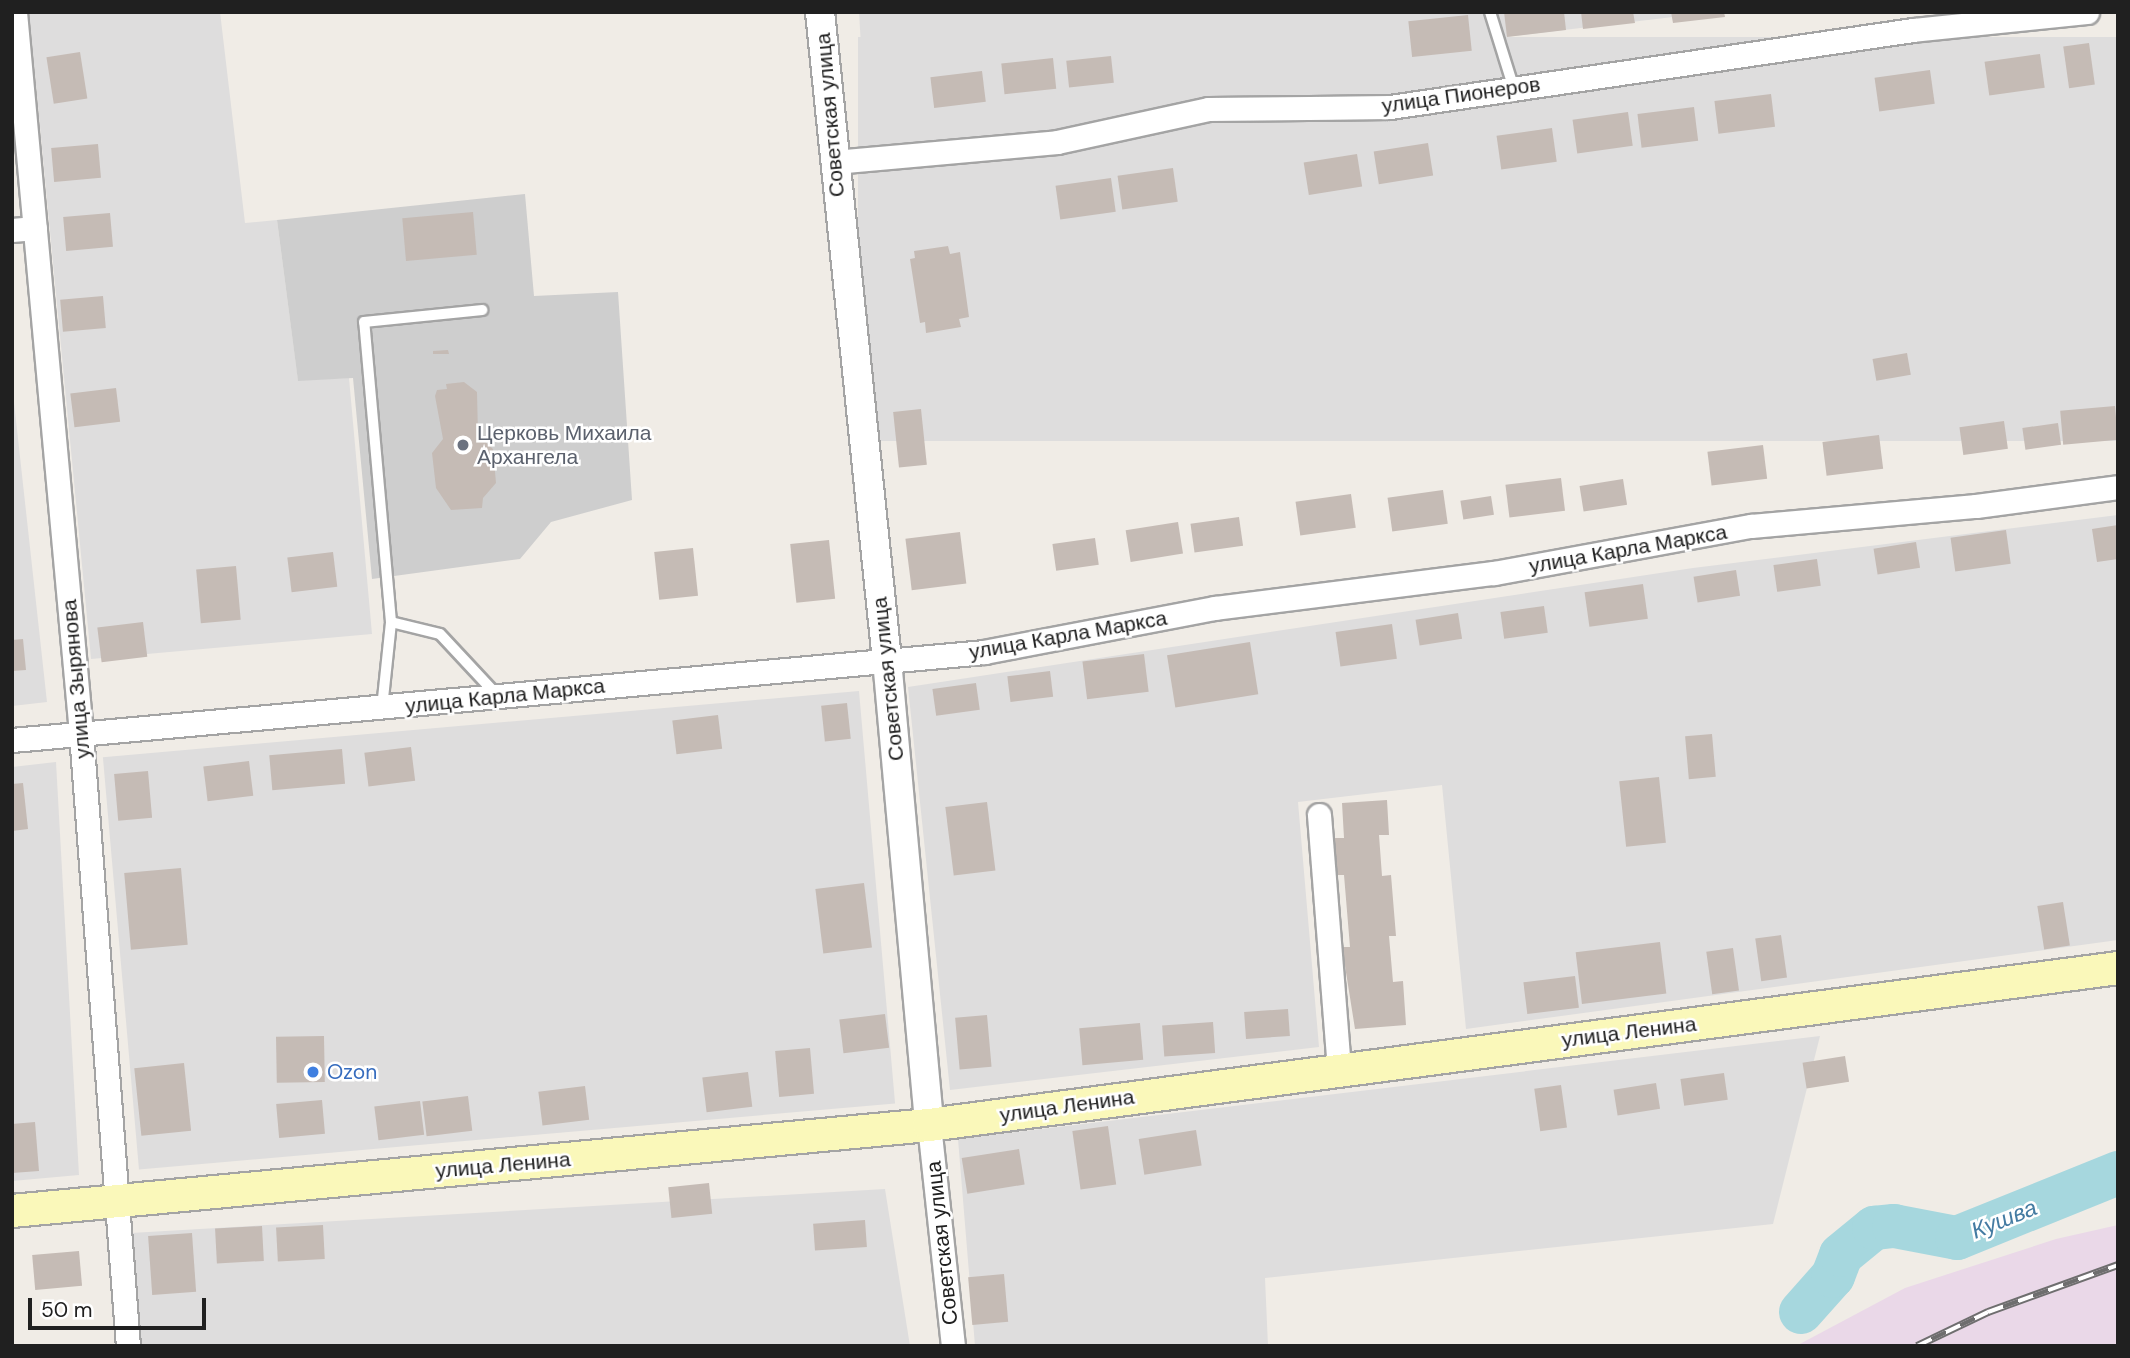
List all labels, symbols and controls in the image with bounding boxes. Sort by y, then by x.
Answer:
street label: Советская улица [810,32,850,198]
street label: улица Пионеров [1380,71,1542,119]
place label: Церковь Михаила Архангела [477,420,652,470]
marker: Церковь Михаила Архангела [455,437,471,453]
street label: улица Карла Маркса [1527,519,1729,579]
street label: Советская улица [867,596,909,762]
street label: улица Зырянова [56,598,96,760]
street label: улица Карла Маркса [967,605,1169,665]
street label: улица Карла Маркса [404,673,606,719]
street label: улица Ленина [1560,1011,1698,1053]
place label: Ozon [327,1059,377,1085]
marker: Ozon [305,1064,321,1080]
street label: улица Ленина [998,1084,1136,1128]
street label: улица Ленина [434,1147,572,1183]
street label: Советская улица [921,1160,963,1326]
water label: Кушва [1967,1193,2041,1245]
scale bar [32,1284,210,1328]
text: 50 m [41,1296,92,1324]

